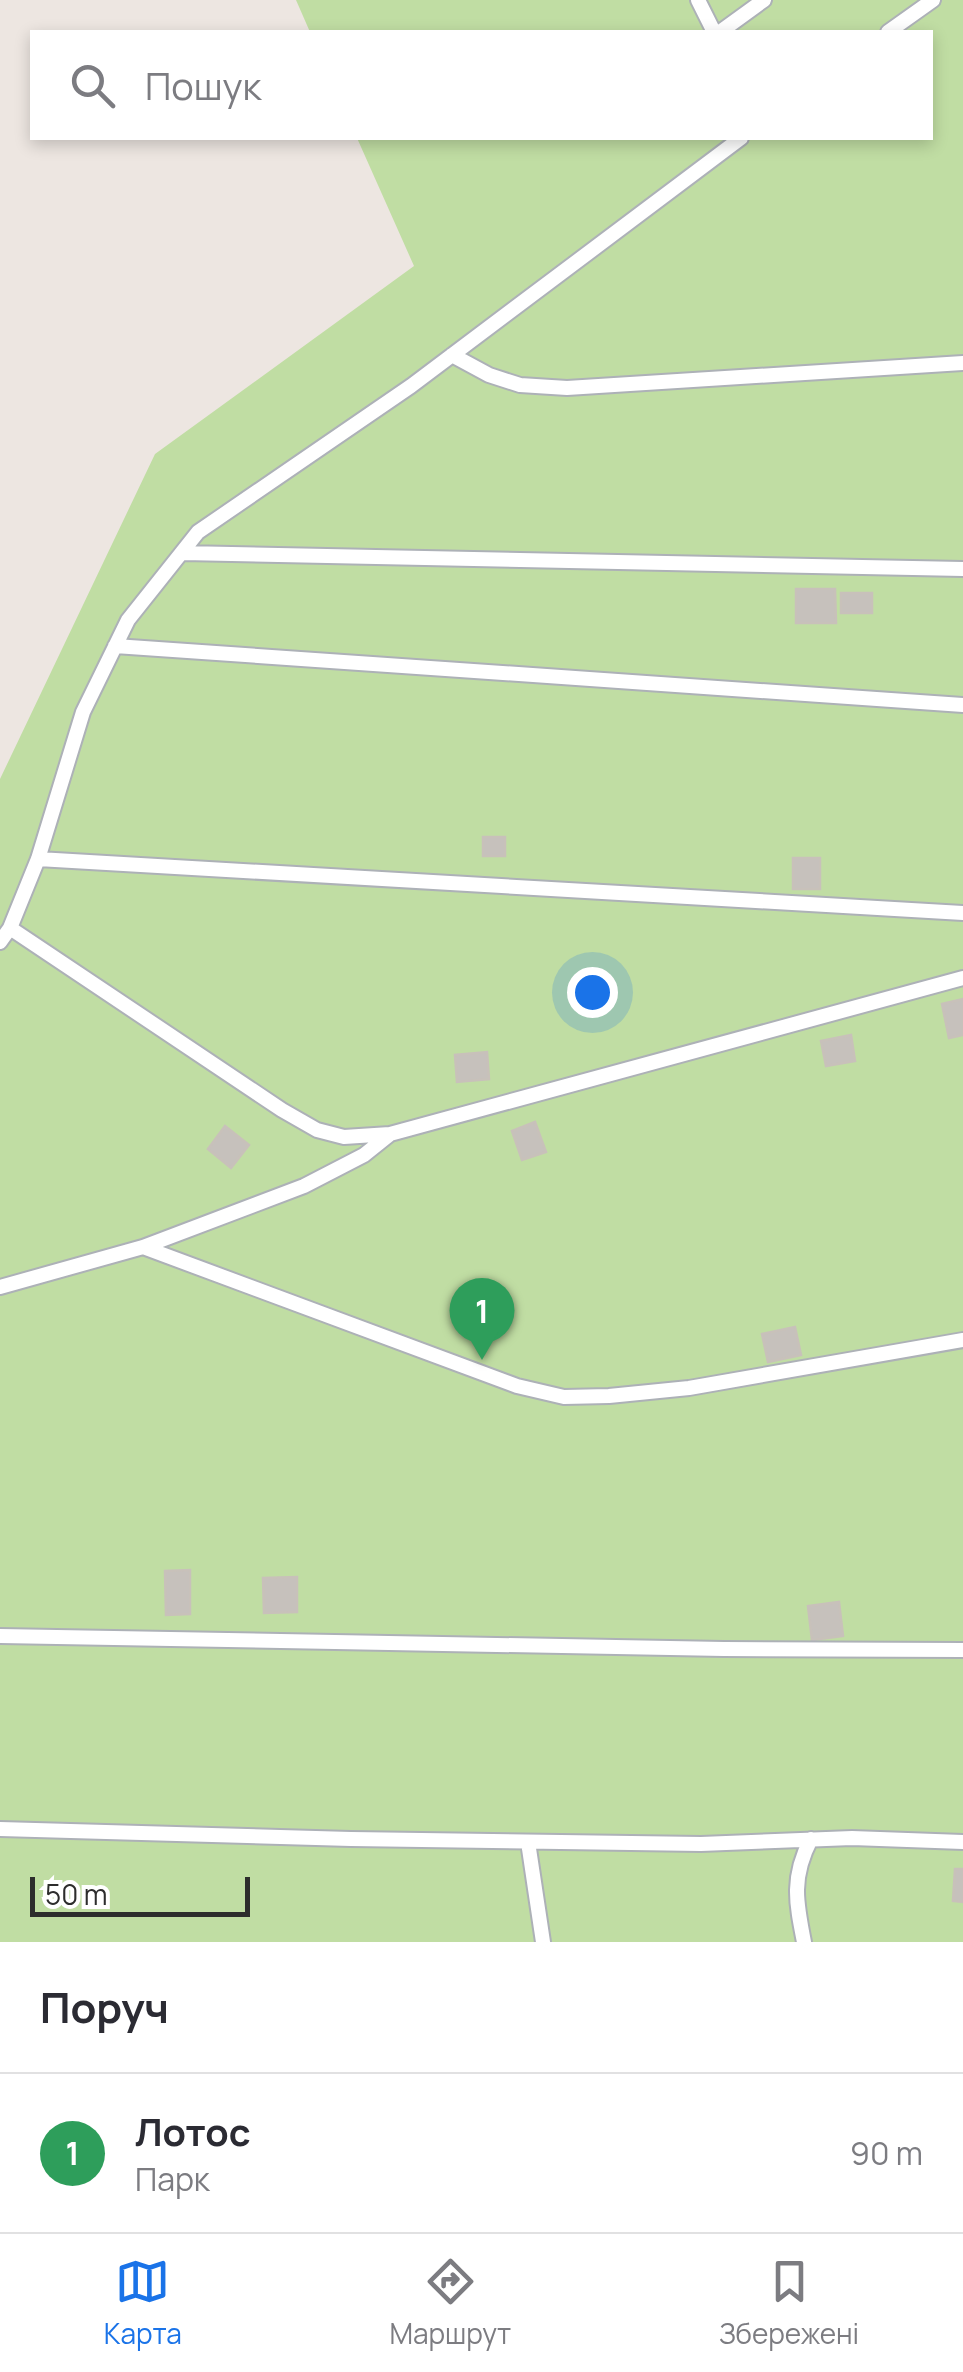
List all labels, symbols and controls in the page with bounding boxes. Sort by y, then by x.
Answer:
search box [30,30,933,140]
icon: search [65,58,120,113]
text: Пошук [145,59,261,111]
your location [567,967,618,1018]
pin: 1 [450,1278,514,1360]
scale bar [30,1872,250,1916]
text: 50 m [45,1875,108,1913]
text: Поруч [40,1978,169,2036]
text: Лотос [135,2105,251,2157]
text: 1 [65,2131,80,2175]
text: 90 m [850,2131,923,2175]
text: Парк [135,2157,210,2201]
tab: Карта [104,2254,182,2352]
tab: Маршрут [389,2254,511,2352]
tab: Збережені [719,2254,859,2352]

